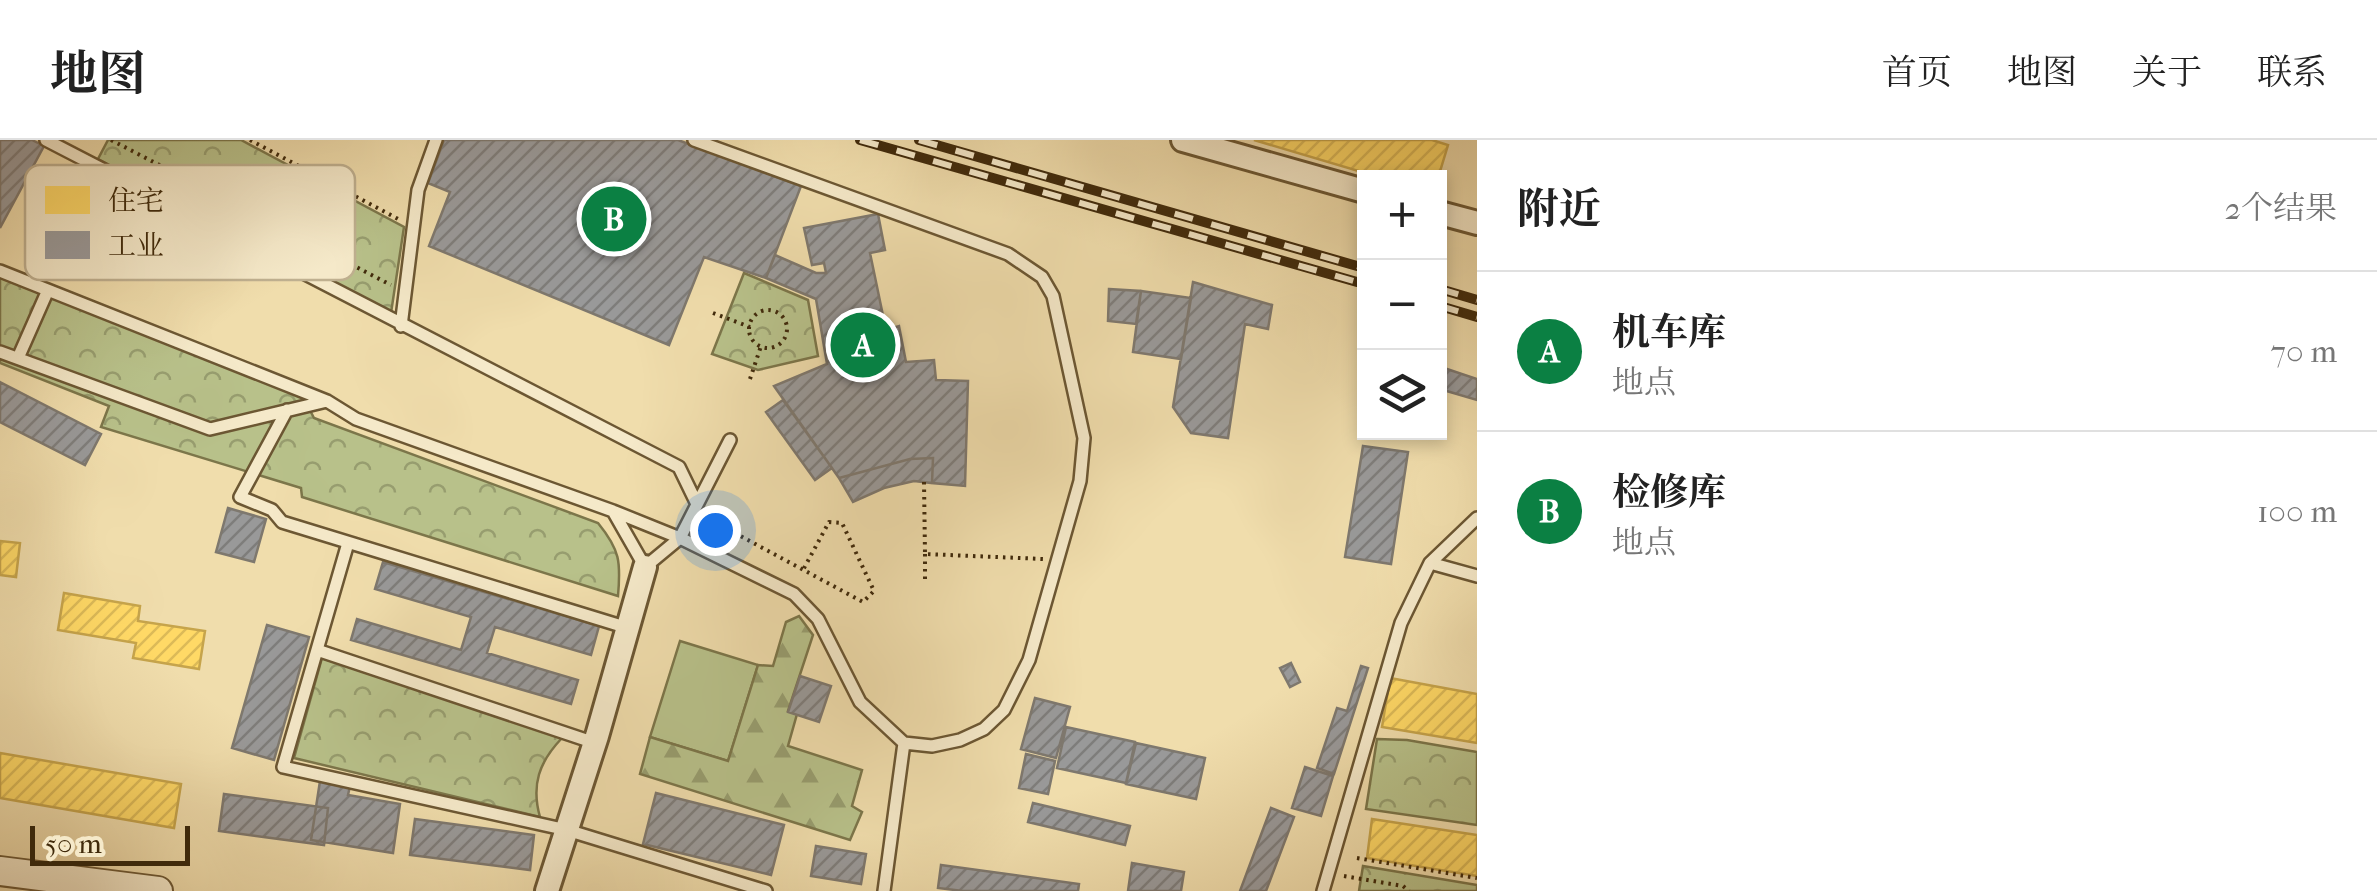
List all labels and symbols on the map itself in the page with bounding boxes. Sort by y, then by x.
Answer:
legend [25,165,355,280]
pin: B [582,182,646,256]
text: 住宅 [108,184,164,217]
text: 工业 [108,229,164,262]
pin: A [830,308,896,382]
your location [690,505,741,556]
scale bar [30,821,190,866]

